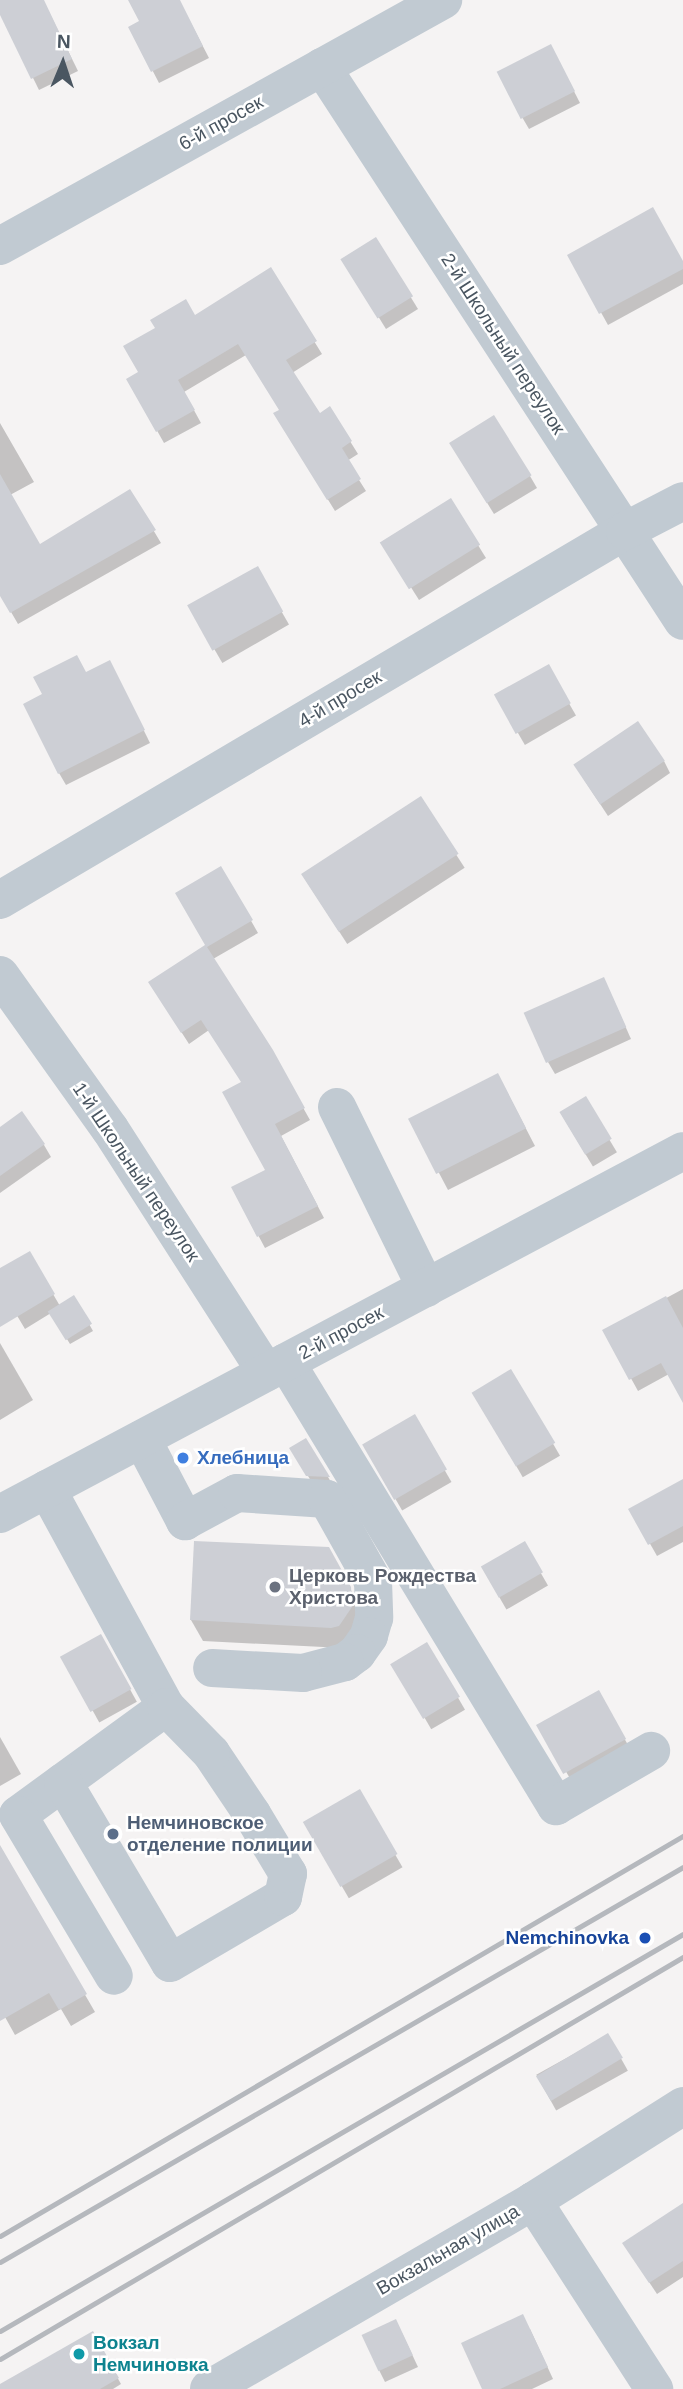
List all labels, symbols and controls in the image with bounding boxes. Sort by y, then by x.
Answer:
north arrow [28,28,98,98]
text: N [57,31,71,52]
street label: 6-й просек [175,91,267,155]
street label: 2-й Школьный переулок [436,249,570,439]
street label: 4-й просек [294,665,386,733]
street label: 1-й Школьный переулок [68,1078,204,1266]
street label: 2-й просек [295,1301,387,1365]
place label: Хлебница [197,1447,289,1469]
marker: Хлебница [175,1450,191,1466]
place label: Церковь Рождества Христова [289,1565,476,1609]
marker: Церковь Рождества Христова [267,1579,283,1595]
place label: Немчиновское отделение полиции [127,1812,313,1856]
marker: Немчиновское отделение полиции [105,1826,121,1842]
place label: Nemchinovka [505,1927,629,1949]
marker: Nemchinovka [635,1928,655,1948]
street label: Вокзальная улица [373,2200,523,2300]
place label: Вокзал Немчиновка [93,2332,209,2376]
marker: Вокзал Немчиновка [71,2346,87,2362]

